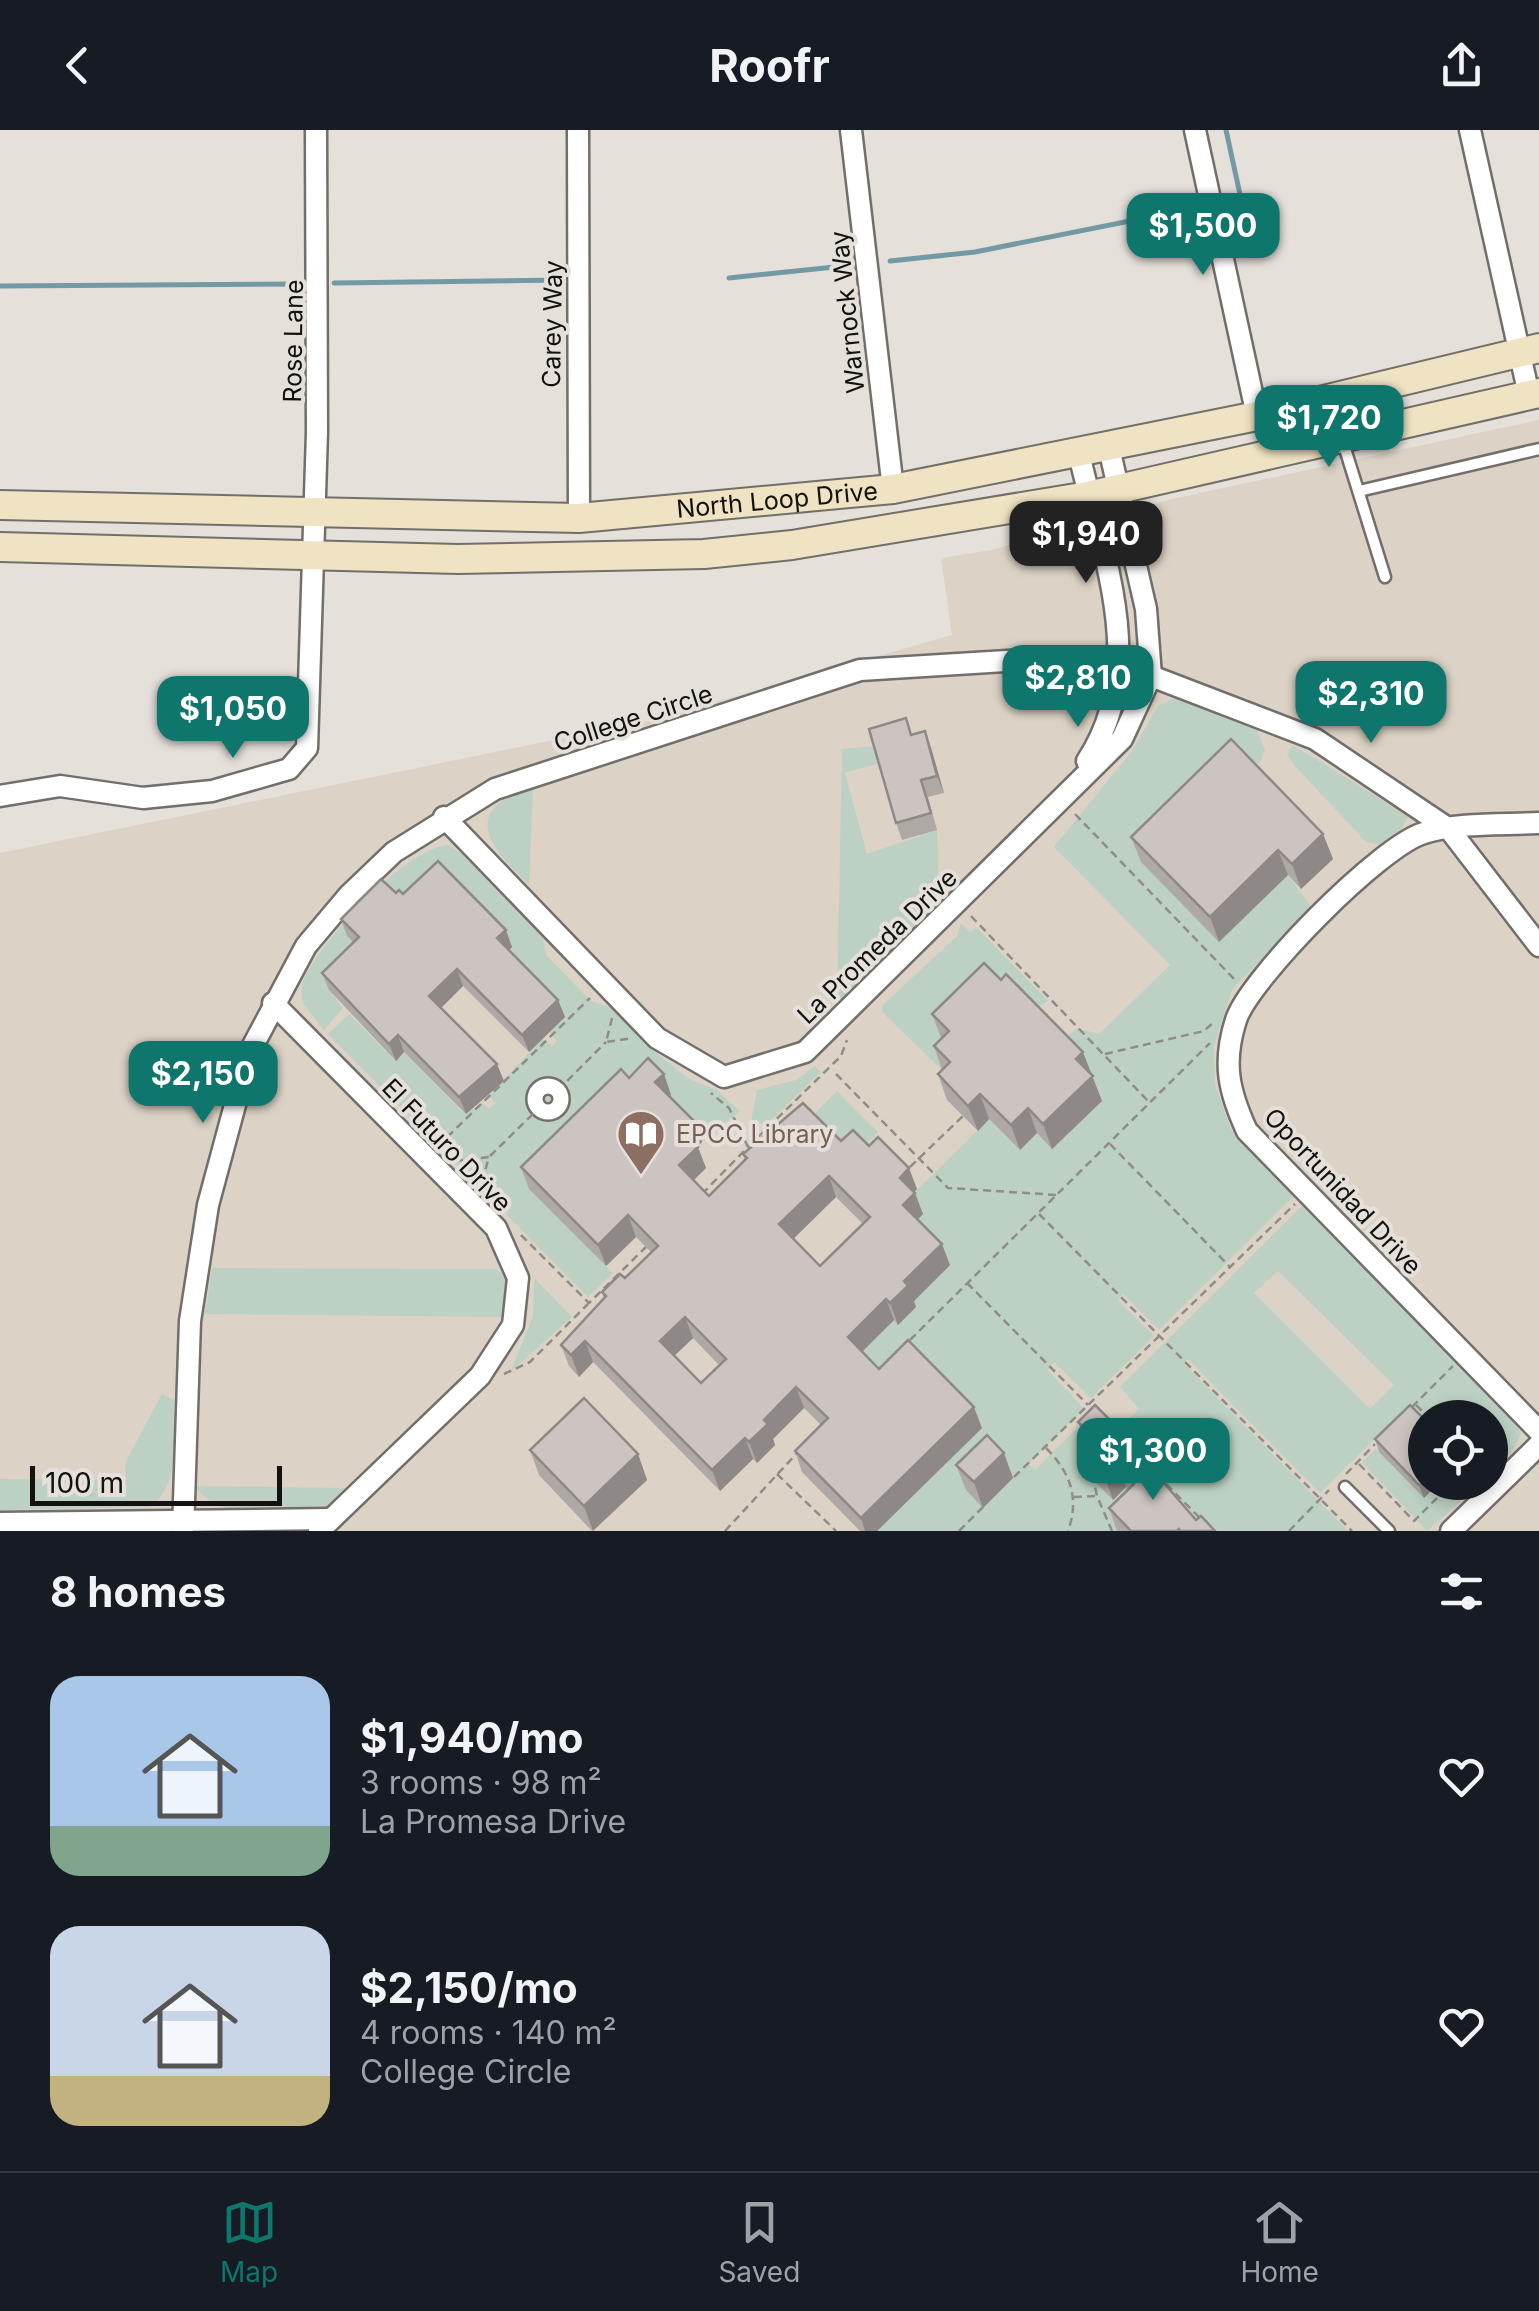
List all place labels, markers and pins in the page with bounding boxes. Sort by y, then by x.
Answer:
pin: $1,500 [1122,193,1284,278]
pin: $1,720 [1248,385,1410,470]
pin: $1,940 [1005,501,1167,586]
pin: $2,810 [997,645,1159,730]
pin: $2,310 [1290,661,1452,746]
pin: $1,050 [152,676,314,761]
pin: $2,150 [122,1041,284,1126]
library icon: EPCC Library [615,1108,667,1176]
place label: EPCC Library [676,1119,833,1149]
pin: $1,300 [1072,1418,1234,1503]

